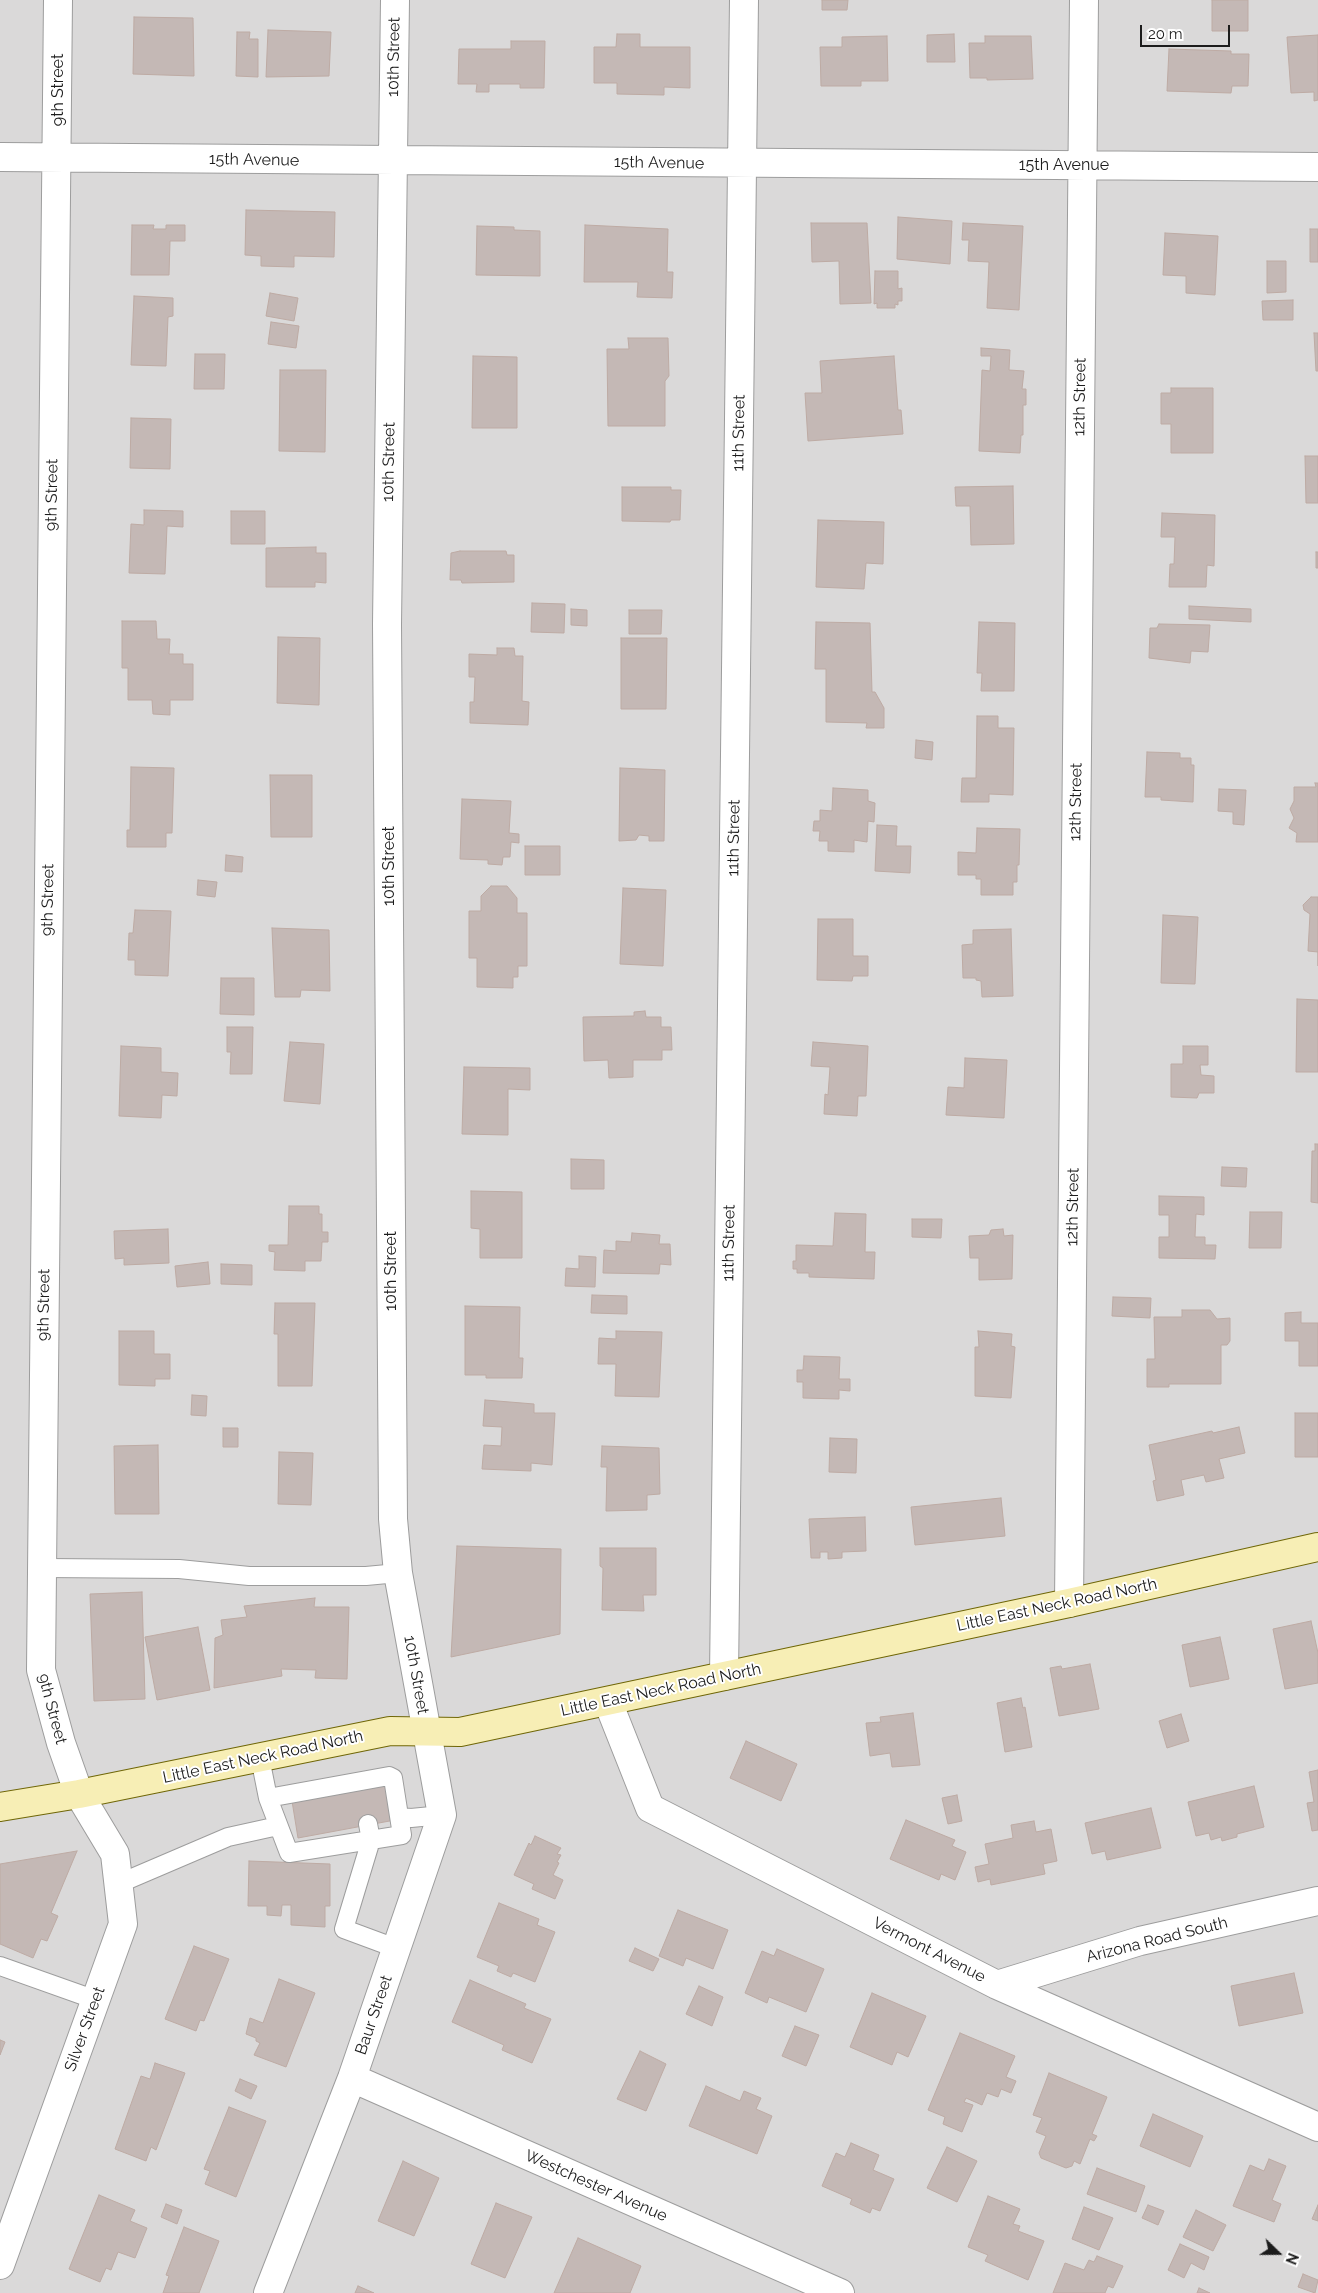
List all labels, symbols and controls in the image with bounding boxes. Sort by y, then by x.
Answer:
scale bar [1143,15,1233,47]
street label: 10th Street [384,17,404,97]
text: 20 m [1148,25,1183,43]
street label: 9th Street [48,54,68,126]
street label: 15th Avenue [209,150,299,170]
street label: 15th Avenue [614,153,704,173]
street label: 15th Avenue [1019,155,1109,175]
street label: 12th Street [1070,358,1090,436]
street label: 11th Street [729,394,749,472]
street label: 10th Street [379,422,399,502]
street label: 9th Street [42,459,62,531]
street label: 12th Street [1066,763,1086,841]
street label: 11th Street [724,799,744,877]
street label: 10th Street [379,826,399,906]
street label: 9th Street [38,864,58,936]
street label: 12th Street [1063,1168,1083,1246]
street label: 11th Street [719,1204,739,1282]
street label: 10th Street [381,1231,401,1311]
street label: 9th Street [34,1269,54,1341]
street label: Little East Neck Road North [955,1574,1159,1636]
street label: 10th Street [400,1634,432,1716]
street label: Little East Neck Road North [559,1659,763,1721]
street label: 9th Street [33,1671,71,1747]
street label: Little East Neck Road North [161,1726,365,1788]
street label: Vermont Avenue [869,1913,989,1987]
street label: Arizona Road South [1084,1913,1230,1967]
street label: Baur Street [351,1973,397,2057]
street label: Silver Street [61,1984,109,2074]
street label: Westchester Avenue [522,2146,670,2226]
north arrow [1253,2228,1303,2278]
text: N [1282,2251,1301,2267]

